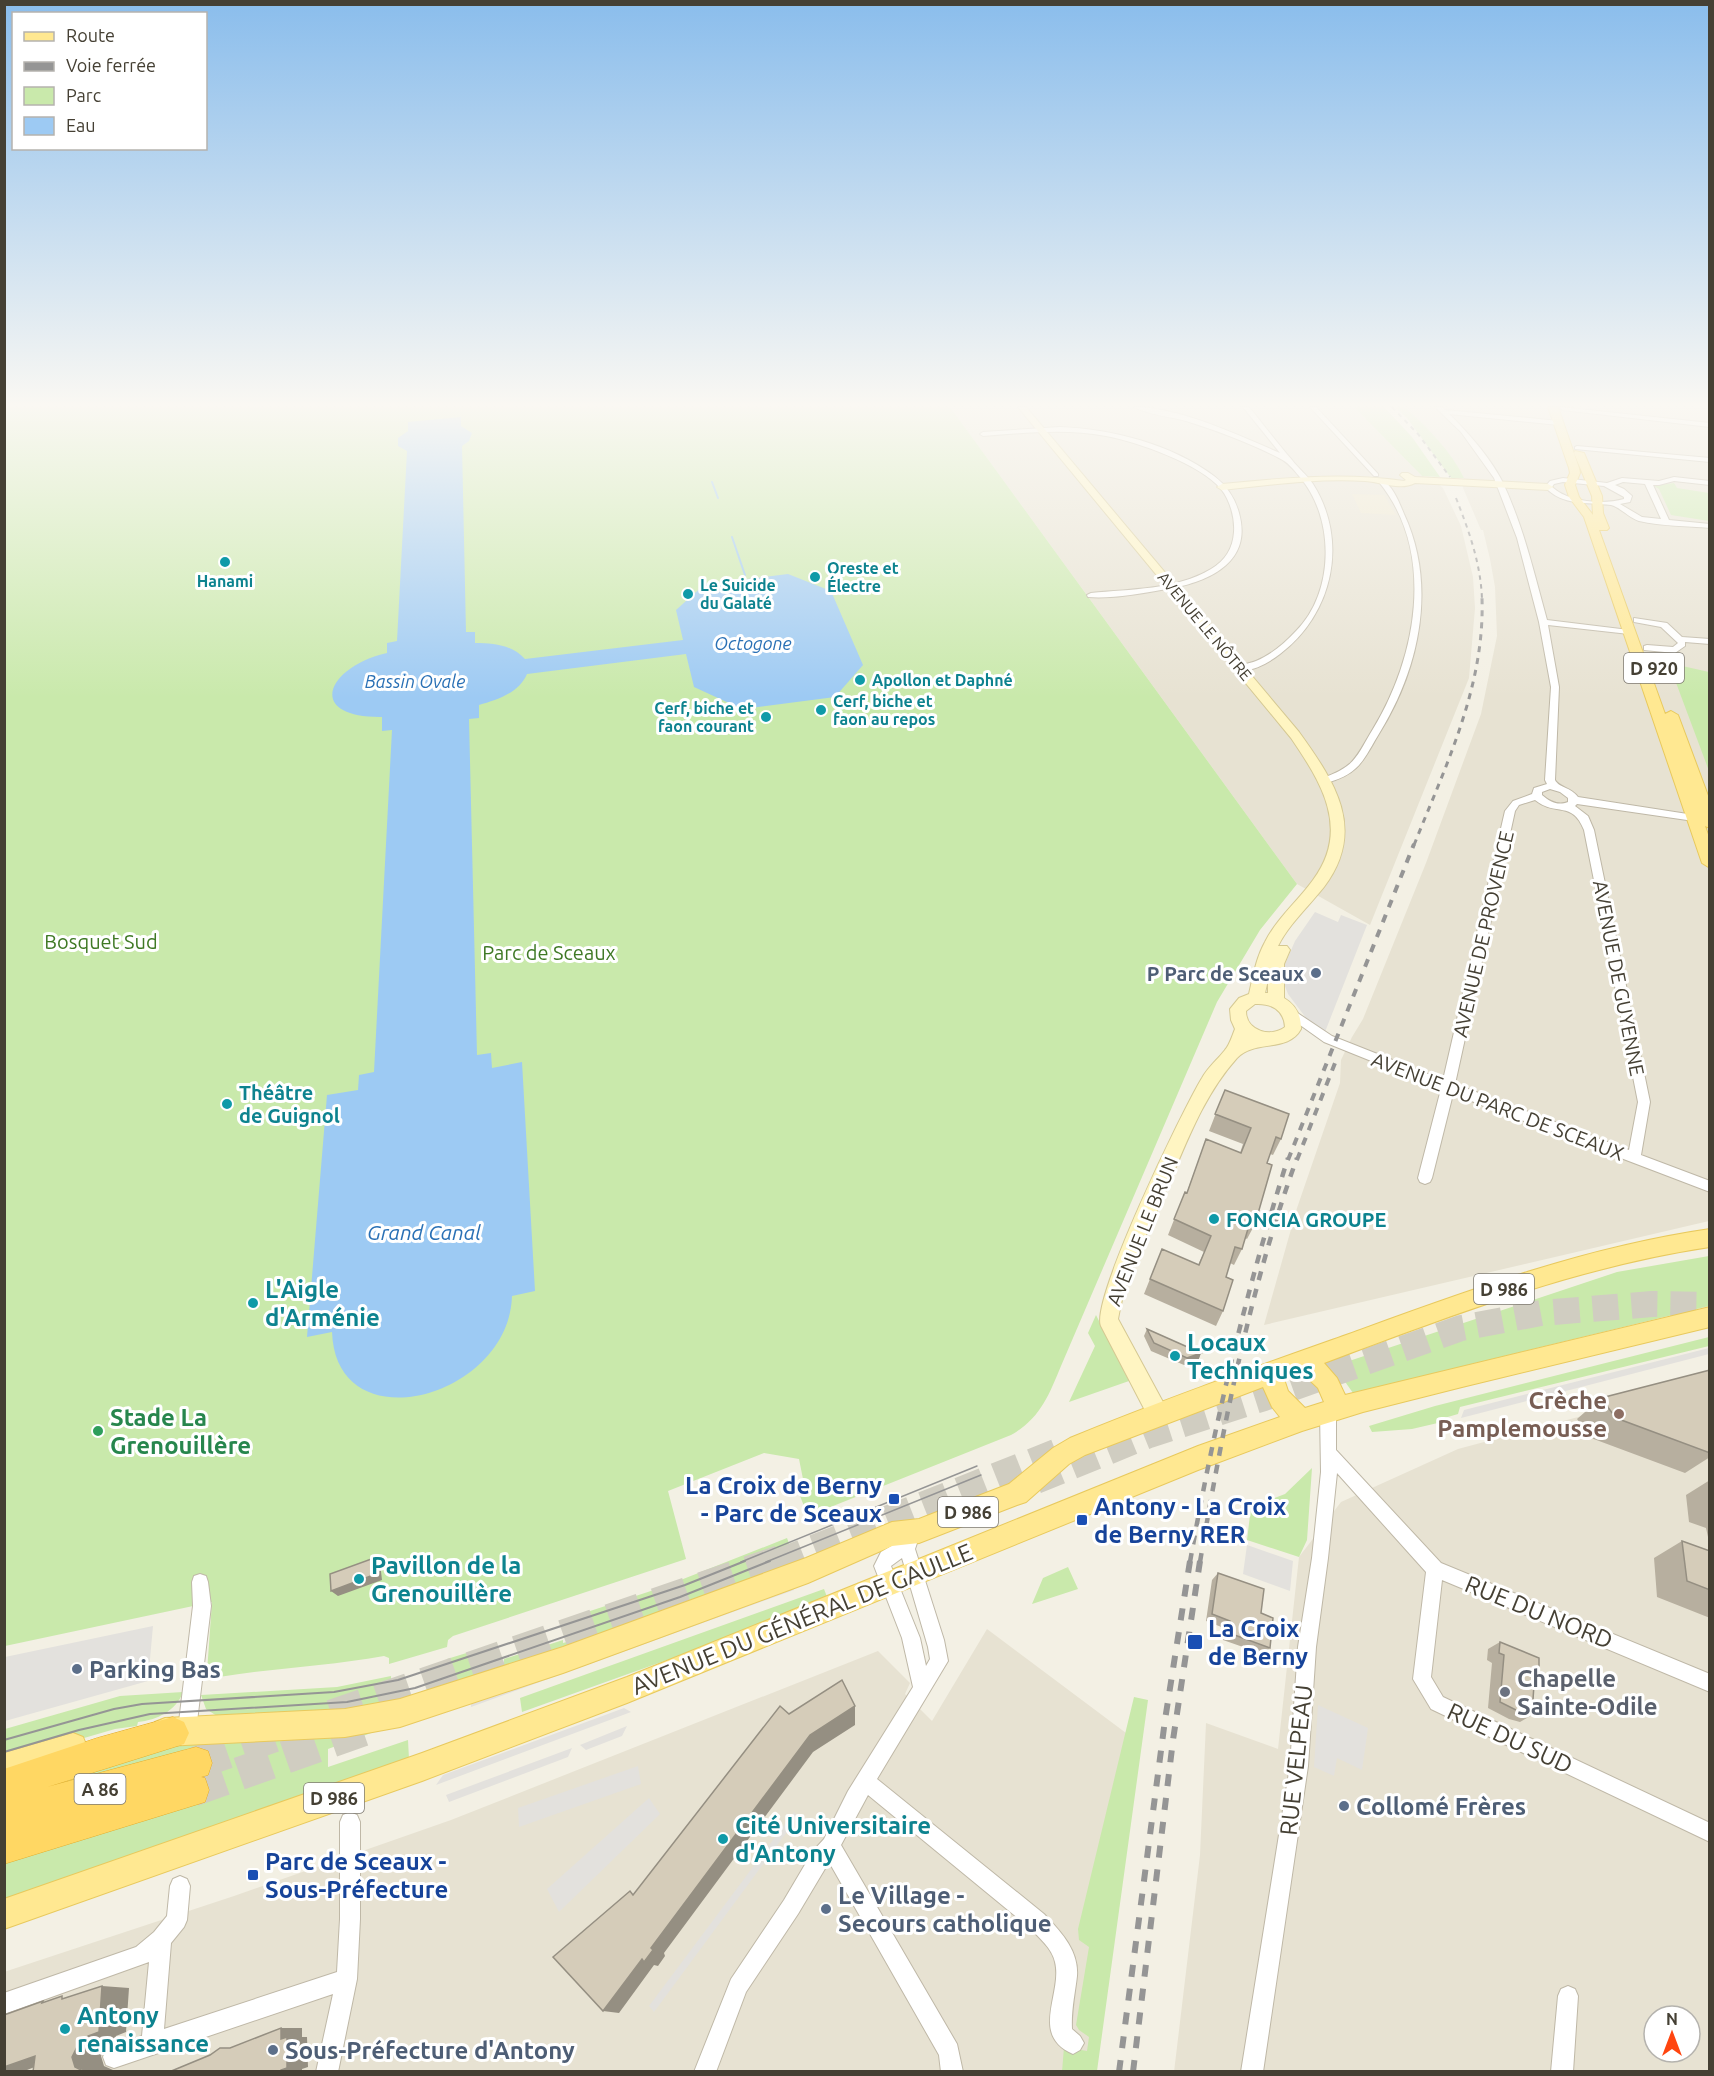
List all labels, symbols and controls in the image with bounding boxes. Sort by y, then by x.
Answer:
legend [12,12,207,150]
text: Route [66,25,115,45]
text: Voie ferrée [66,55,156,75]
text: Parc [66,85,101,105]
text: Eau [66,115,96,135]
marker: Hanami [218,555,232,569]
place label: Oreste et Électre [827,559,899,595]
street label: AVENUE LE NÔTRE [1154,568,1256,684]
marker: Oreste et Électre [808,570,822,584]
place label: Hanami [197,572,253,590]
place label: Le Suicide du Galaté [700,576,776,612]
marker: Le Suicide du Galaté [681,587,695,601]
water label: Octogone [714,633,792,653]
road number: D 920 [1624,653,1684,683]
water label: Bassin Ovale [365,671,465,691]
place label: Apollon et Daphné [872,671,1013,689]
marker: Apollon et Daphné [853,673,867,687]
place label: Cerf, biche et faon au repos [833,692,935,728]
place label: Cerf, biche et faon courant [654,699,754,735]
marker: Cerf, biche et faon au repos [814,703,828,717]
marker: Cerf, biche et faon courant [759,710,773,724]
street label: AVENUE DE PROVENCE [1448,829,1518,1039]
street label: AVENUE DE GUYENNE [1589,878,1649,1078]
park label: Bosquet Sud [44,930,158,953]
park label: Parc de Sceaux [482,941,616,964]
place label: P Parc de Sceaux [1147,962,1304,985]
marker: P Parc de Sceaux [1309,966,1323,980]
street label: AVENUE DU PARC DE SCEAUX [1369,1047,1627,1165]
place label: Théâtre de Guignol [239,1081,340,1127]
marker: Théâtre de Guignol [220,1097,234,1111]
street label: AVENUE LE BRUN [1102,1153,1182,1309]
place label: FONCIA GROUPE [1226,1208,1386,1231]
marker: FONCIA GROUPE [1207,1212,1221,1226]
water label: Grand Canal [367,1220,481,1244]
road number: D 986 [1474,1274,1534,1304]
place label: L'Aigle d'Arménie [265,1276,380,1331]
marker: L'Aigle d'Arménie [246,1296,260,1310]
place label: Locaux Techniques [1187,1329,1314,1384]
marker: Locaux Techniques [1168,1349,1182,1363]
place label: Crèche Pamplemousse [1437,1387,1607,1442]
place label: Stade La Grenouillère [110,1404,251,1459]
marker: Crèche Pamplemousse [1612,1407,1626,1421]
marker: Stade La Grenouillère [91,1424,105,1438]
place label: La Croix de Berny - Parc de Sceaux [685,1472,882,1527]
marker: La Croix de Berny - Parc de Sceaux [887,1492,901,1506]
place label: Antony - La Croix de Berny RER [1094,1493,1286,1548]
road number: D 986 [938,1497,998,1527]
marker: Antony - La Croix de Berny RER [1075,1513,1089,1527]
street label: AVENUE DU GÉNÉRAL DE GAULLE [627,1537,976,1700]
place label: Pavillon de la Grenouillère [371,1552,521,1607]
street label: RUE DU NORD [1461,1570,1617,1654]
marker: Pavillon de la Grenouillère [352,1572,366,1586]
place label: La Croix de Berny [1208,1615,1308,1670]
marker: La Croix de Berny [1186,1633,1204,1651]
place label: Parking Bas [89,1656,221,1683]
marker: Parking Bas [70,1662,84,1676]
place label: Chapelle Sainte-Odile [1517,1665,1658,1720]
street label: RUE VELPEAU [1275,1683,1317,1837]
marker: Chapelle Sainte-Odile [1498,1685,1512,1699]
street label: RUE DU SUD [1443,1697,1577,1779]
road number: A 86 [74,1774,126,1804]
road number: D 986 [304,1783,364,1813]
place label: Collomé Frères [1356,1793,1526,1820]
marker: Collomé Frères [1337,1799,1351,1813]
place label: Cité Universitaire d'Antony [735,1812,931,1867]
marker: Cité Universitaire d'Antony [716,1832,730,1846]
place label: Parc de Sceaux - Sous-Préfecture [265,1848,448,1903]
marker: Parc de Sceaux - Sous-Préfecture [246,1868,260,1882]
place label: Le Village - Secours catholique [838,1882,1052,1937]
marker: Le Village - Secours catholique [819,1902,833,1916]
place label: Antony renaissance [77,2002,209,2057]
north arrow [1642,2004,1702,2064]
text: N [1666,2010,1678,2028]
marker: Antony renaissance [58,2022,72,2036]
place label: Sous-Préfecture d'Antony [285,2037,575,2064]
marker: Sous-Préfecture d'Antony [266,2043,280,2057]

